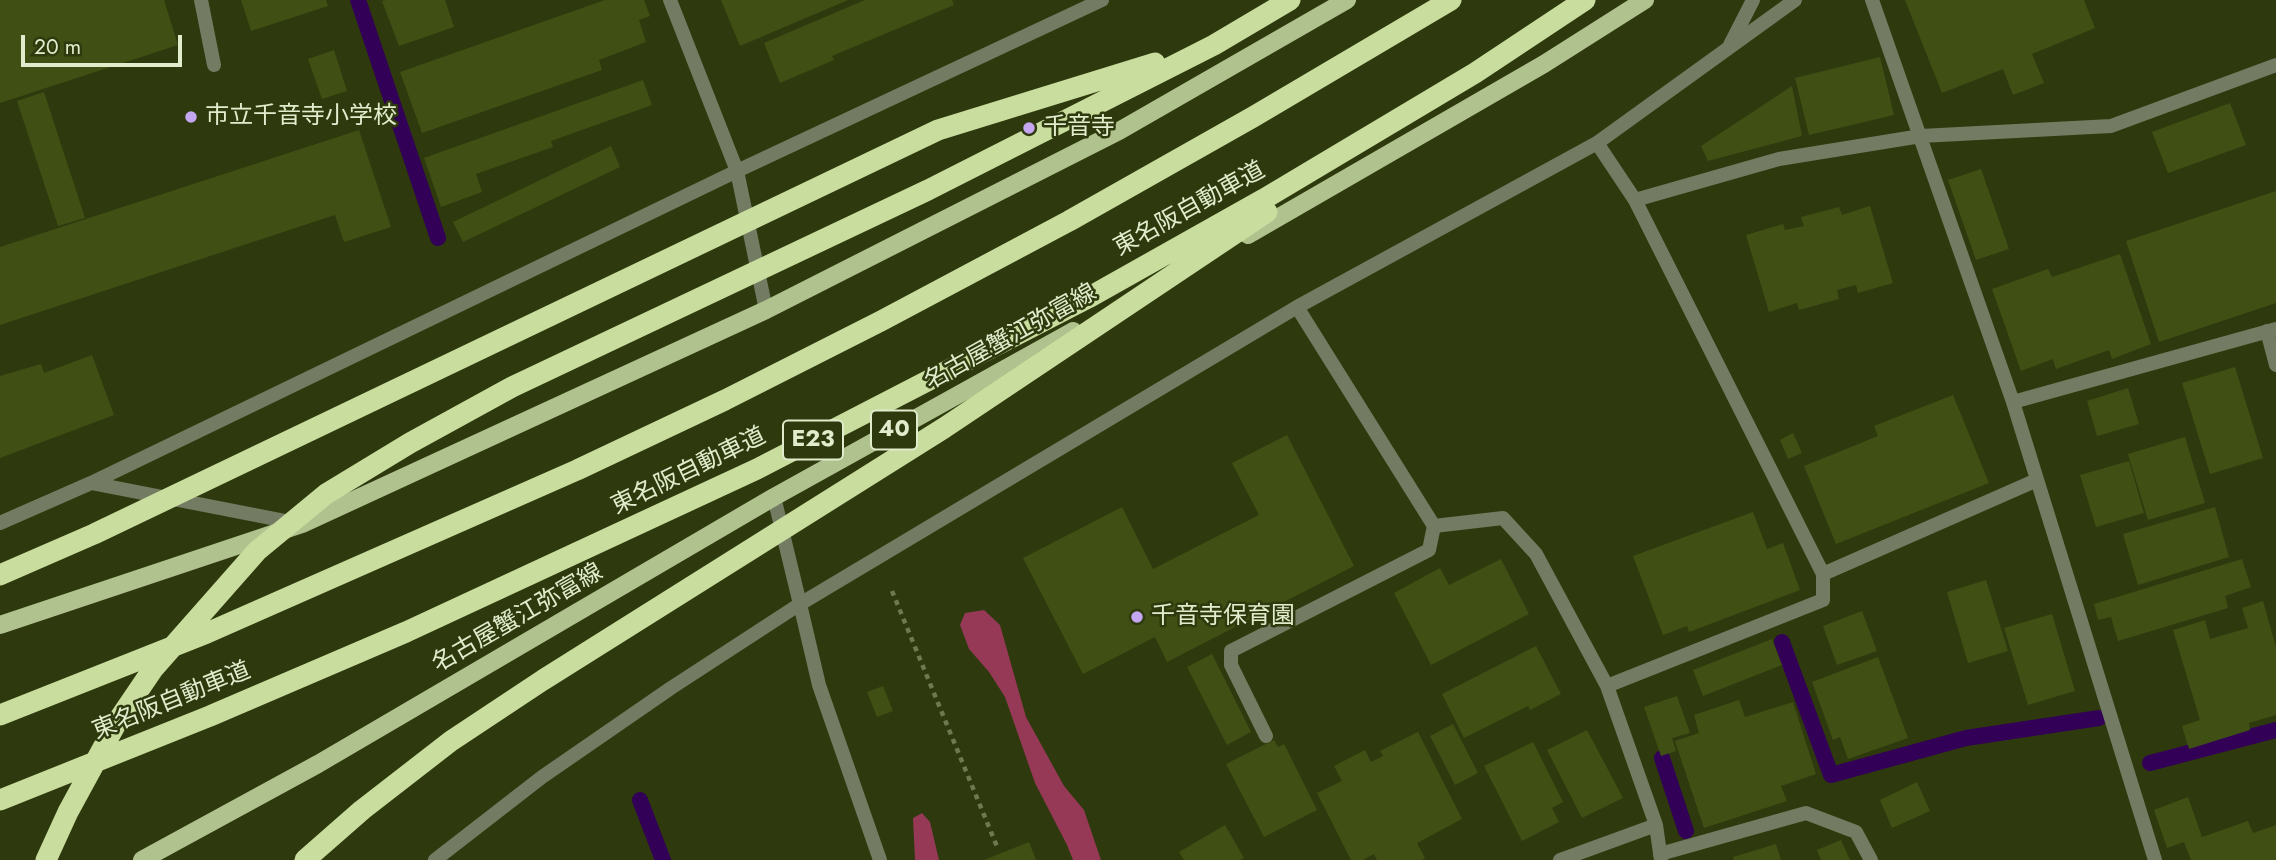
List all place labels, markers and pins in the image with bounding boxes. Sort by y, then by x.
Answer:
place label: 市立千音寺小学校 [205,103,397,131]
marker: 市立千音寺小学校 [183,109,199,125]
place label: 千音寺 [1043,114,1115,142]
marker: 千音寺 [1021,120,1037,136]
place label: 千音寺保育園 [1151,603,1295,631]
marker: 千音寺保育園 [1129,609,1145,625]

